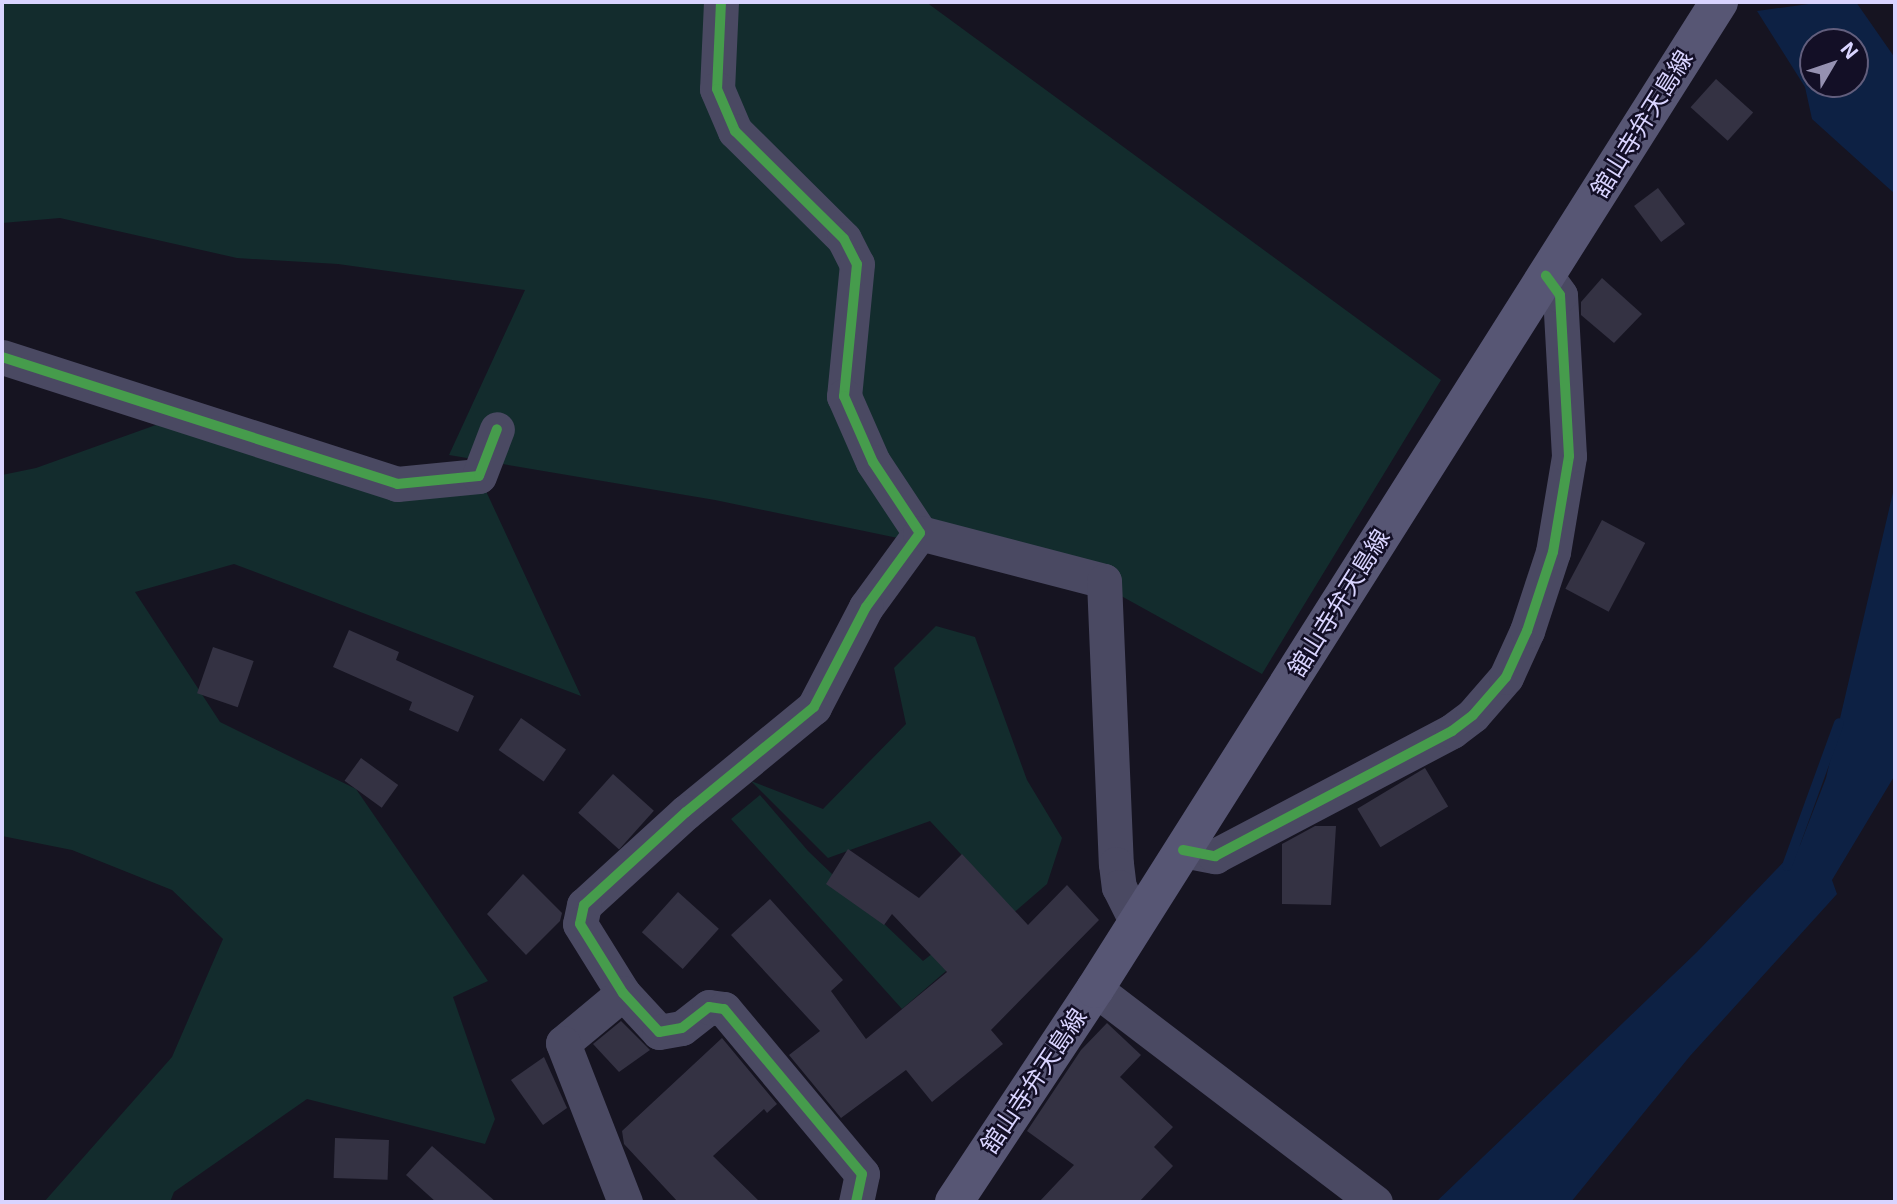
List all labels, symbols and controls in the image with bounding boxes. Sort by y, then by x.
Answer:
north arrow [1799,28,1869,98]
text: N [1836,38,1863,64]
street label: 舘山寺弁天島線 [1585,45,1699,203]
street label: 舘山寺弁天島線 [1282,524,1396,682]
street label: 舘山寺弁天島線 [975,1003,1093,1159]

